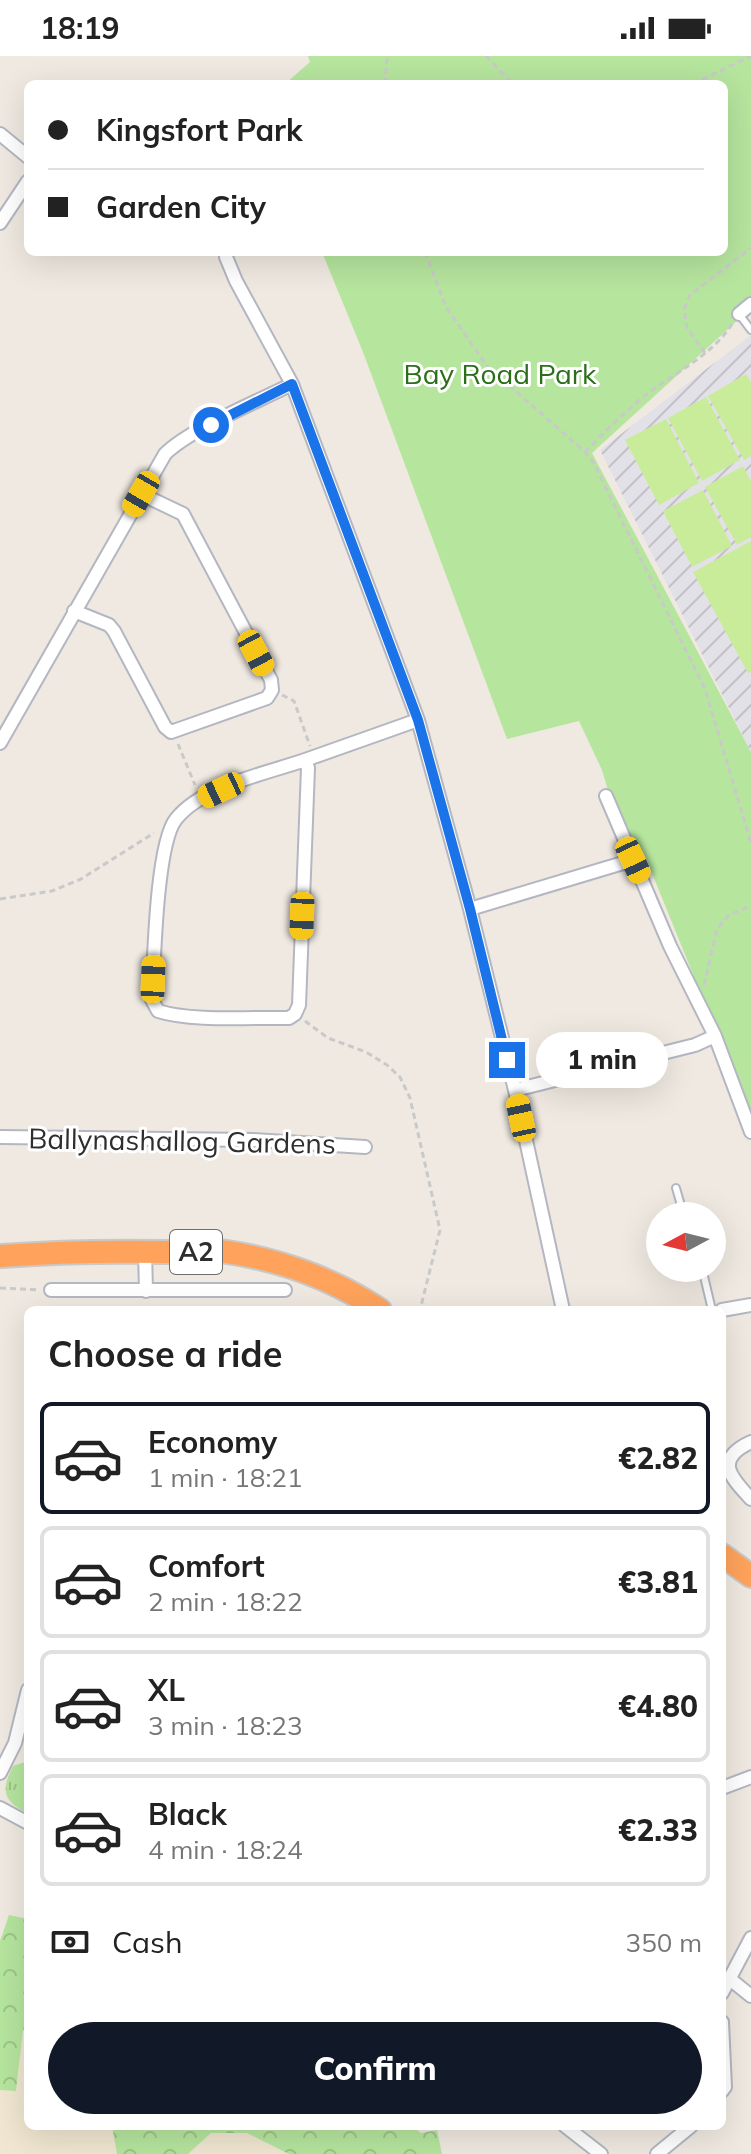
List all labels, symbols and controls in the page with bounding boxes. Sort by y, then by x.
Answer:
text: 18:19 [40,9,119,47]
text: Kingsfort Park [96,111,302,149]
text: Garden City [96,188,266,226]
park label: Bay Road Park [404,356,597,391]
route start [193,407,229,443]
car [119,467,163,521]
car [234,626,278,680]
car [194,769,248,811]
car [612,833,654,887]
car [289,892,315,940]
car [140,955,166,1003]
callout: 1 min [535,1032,667,1088]
route end [489,1042,525,1078]
text: 1 min [567,1043,637,1076]
car [504,1092,538,1144]
street label: Ballynashallog Gardens [28,1120,336,1161]
north arrow [646,1202,726,1282]
map controls [646,1202,726,1282]
road number: A2 [170,1230,222,1274]
text: Choose a ride [48,1331,282,1376]
icon: car [52,1422,124,1494]
text: Economy [148,1423,277,1461]
text: €2.82 [618,1439,698,1477]
text: 1 min · 18:21 [148,1461,303,1494]
icon: car [52,1546,124,1618]
text: Comfort [148,1547,265,1585]
text: €3.81 [618,1563,698,1601]
text: 2 min · 18:22 [148,1585,303,1618]
icon: car [52,1670,124,1742]
text: XL [148,1671,185,1709]
text: €4.80 [618,1687,698,1725]
text: 3 min · 18:23 [148,1709,303,1742]
icon: car [52,1794,124,1866]
text: Black [148,1795,227,1833]
text: €2.33 [618,1811,698,1849]
text: 4 min · 18:24 [148,1833,303,1866]
icon: cash [48,1920,92,1964]
text: Cash [112,1923,183,1961]
text: 350 m [626,1926,702,1959]
button: Confirm [48,2022,702,2114]

